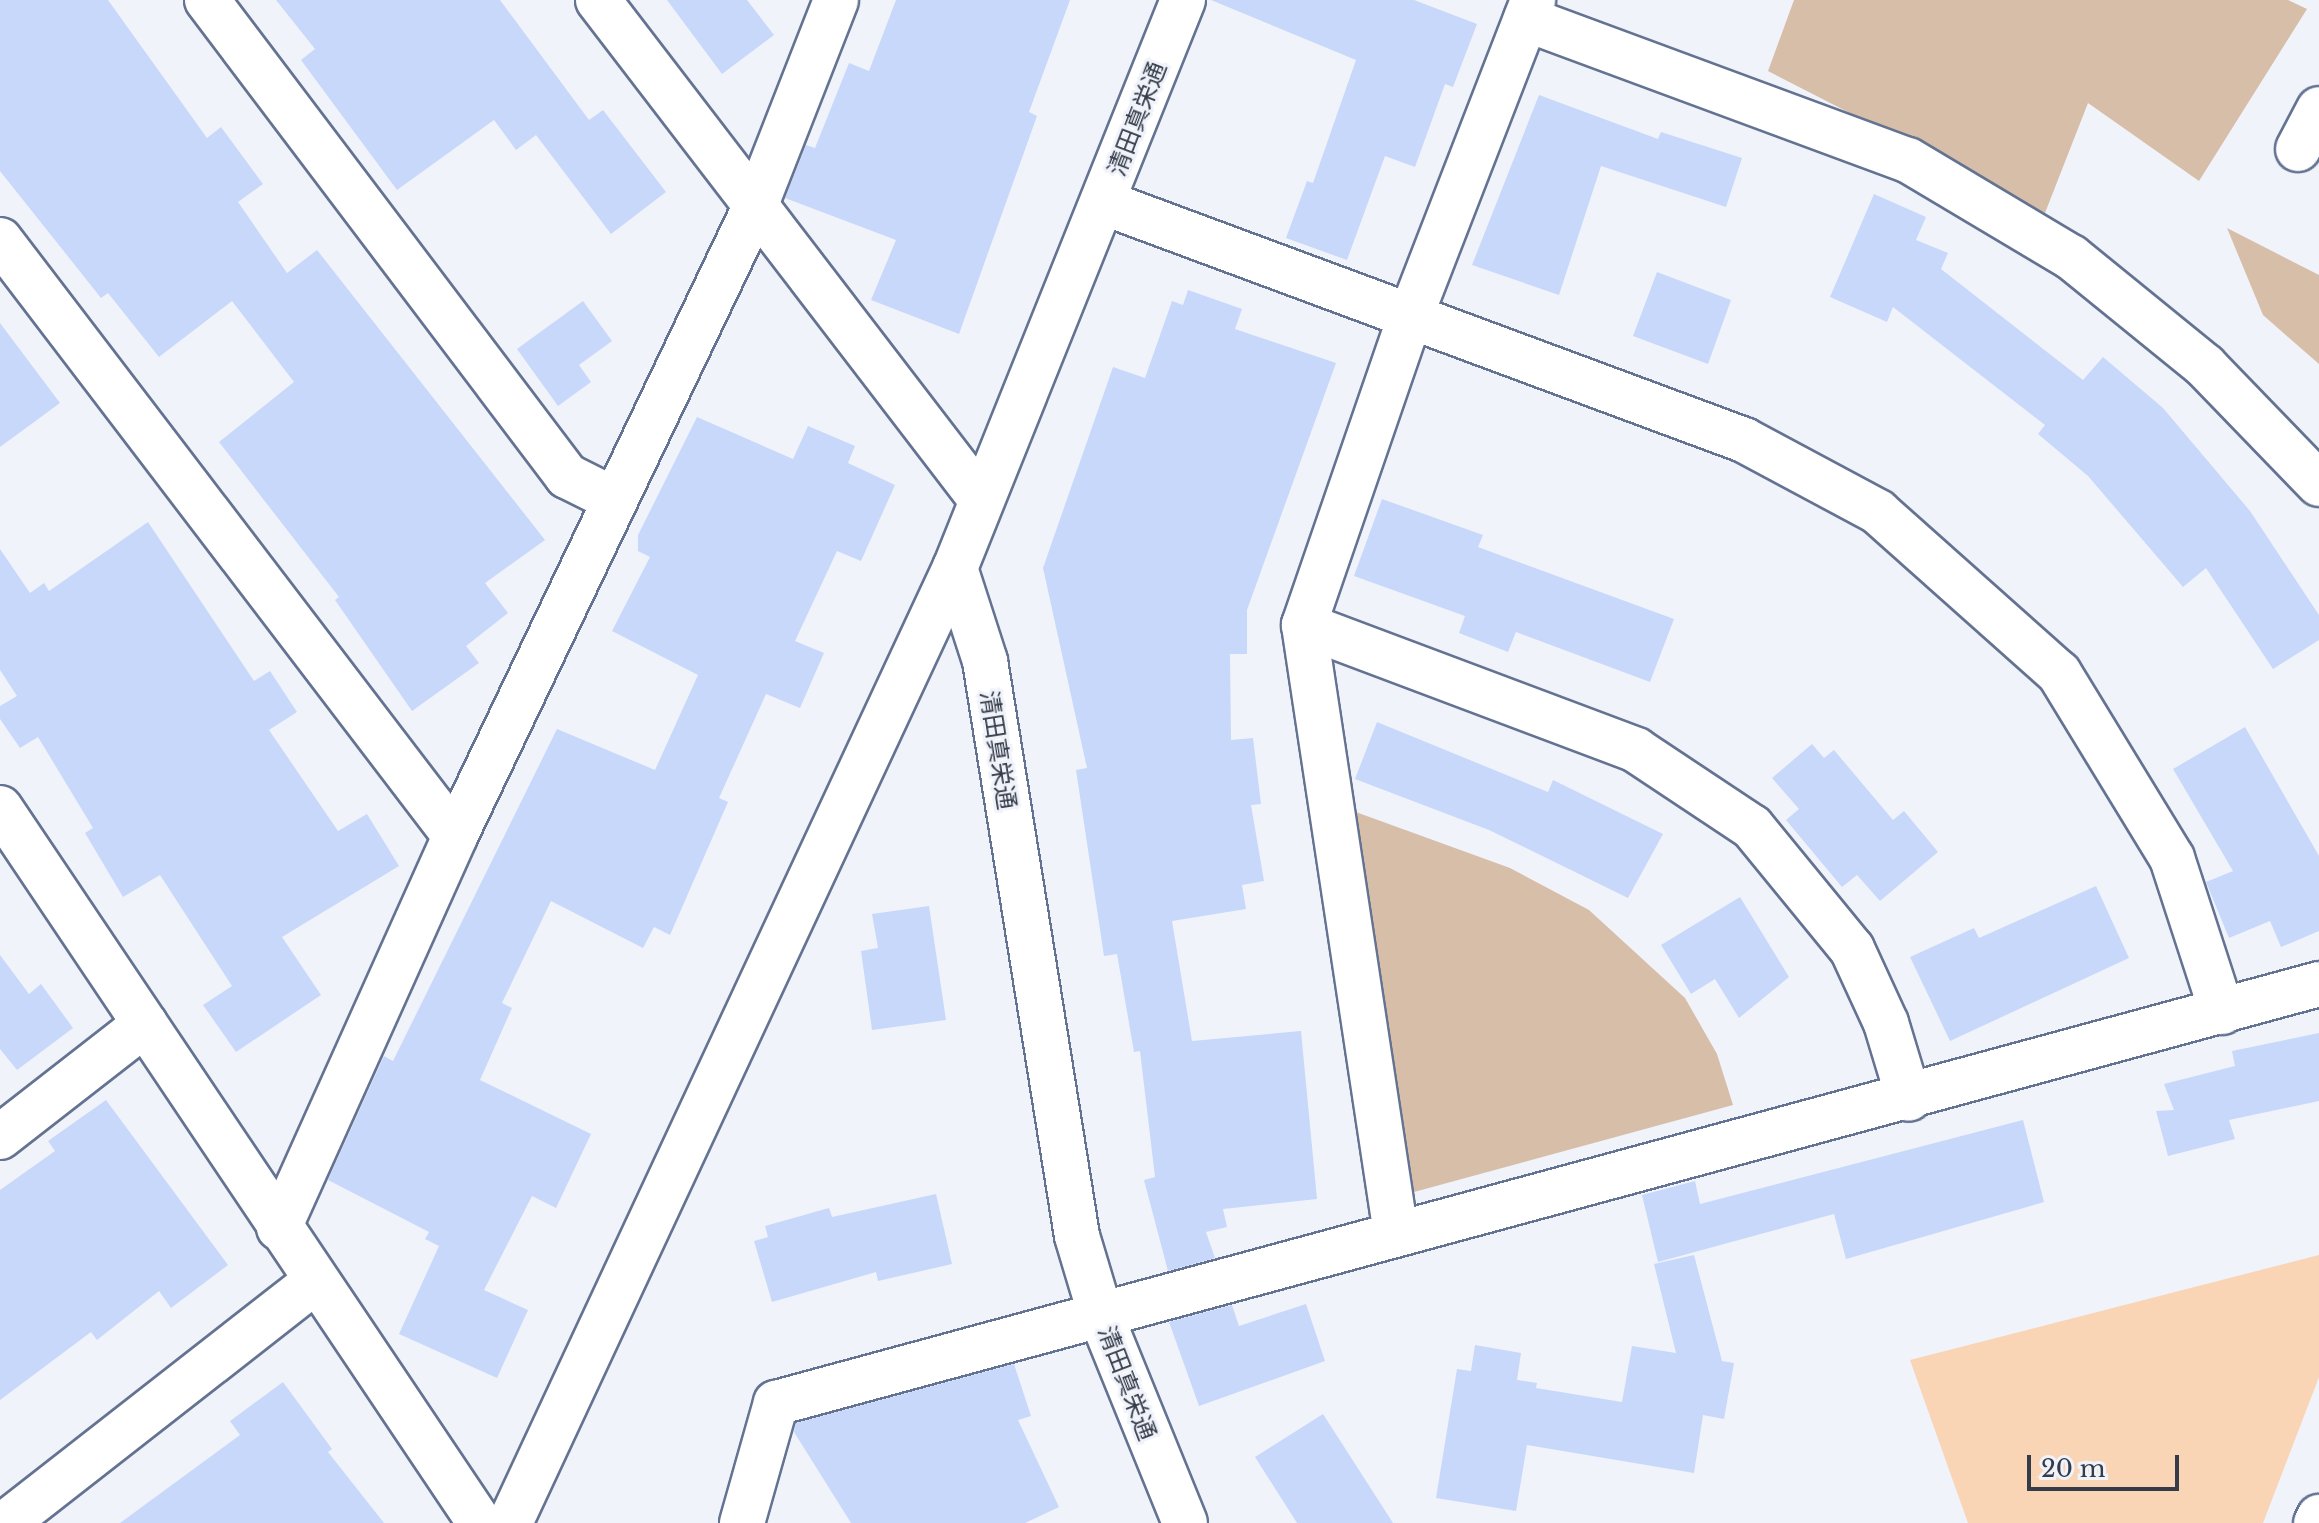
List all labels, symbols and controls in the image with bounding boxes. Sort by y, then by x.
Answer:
street label: 清田真栄通 [1102,58,1172,180]
street label: 清田真栄通 [974,688,1022,812]
street label: 清田真栄通 [1092,1322,1162,1444]
scale bar [2031,1439,2183,1489]
text: 20 m [2041,1454,2106,1483]

